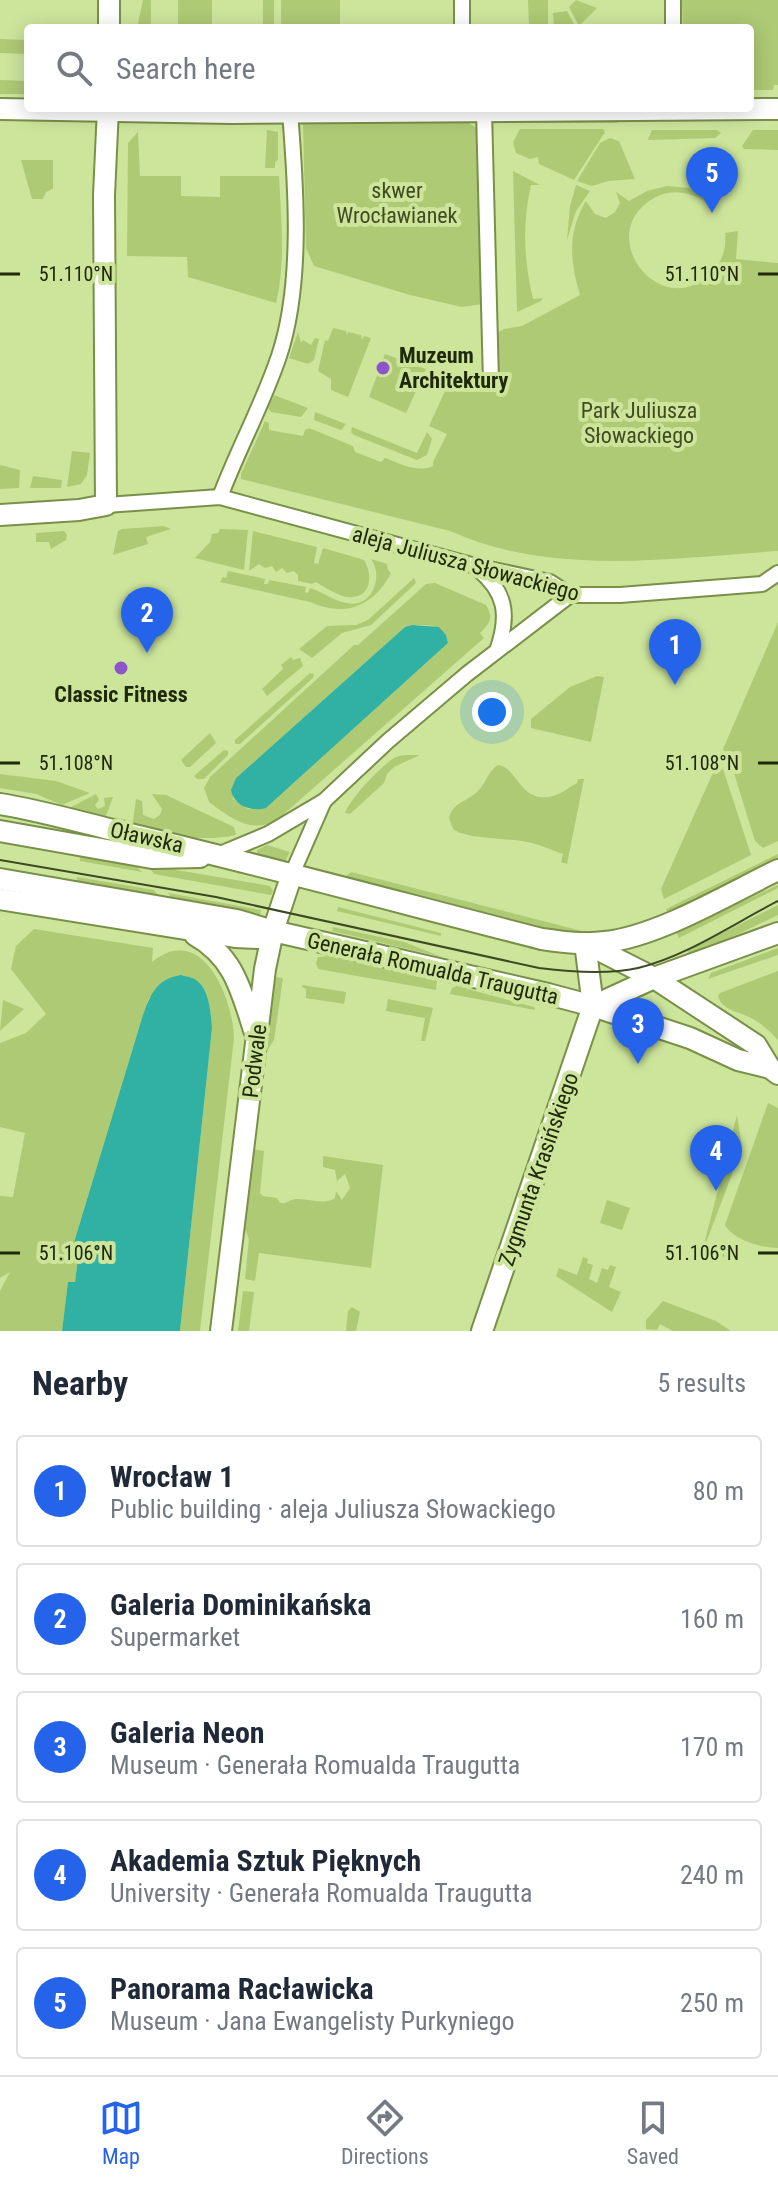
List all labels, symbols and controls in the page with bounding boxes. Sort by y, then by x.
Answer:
search box [24,24,754,112]
icon: search [52,46,96,90]
text: Search here [116,51,256,86]
pin: 5 [686,147,738,213]
park label: skwer Wrocławianek [336,178,458,228]
text: 51.110°N [39,262,113,286]
text: 51.110°N [665,262,739,286]
place label: Muzeum Architektury [399,343,509,393]
marker: Muzeum Architektury [374,359,392,377]
park label: Park Juliusza Słowackiego [581,398,697,448]
street label: aleja Juliusza Słowackiego [350,521,582,606]
pin: 2 [121,587,173,653]
pin: 1 [649,619,701,685]
marker: Classic Fitness [112,659,130,677]
place label: Classic Fitness [54,682,188,707]
your location [472,692,512,732]
text: 51.108°N [39,751,113,775]
text: 51.108°N [665,751,739,775]
street label: Oławska [108,817,186,858]
street label: Generała Romualda Traugutta [305,927,561,1010]
pin: 3 [612,998,664,1064]
street label: Podwale [238,1023,271,1099]
street label: Zygmunta Krasińskiego [494,1069,583,1269]
pin: 4 [690,1125,742,1191]
text: 51.106°N [39,1241,113,1265]
text: 51.106°N [665,1241,739,1265]
text: Nearby [32,1363,128,1403]
text: 5 results [657,1368,746,1398]
text: Wrocław 1 [110,1459,234,1494]
text: 1 [53,1476,67,1506]
text: 80 m [693,1476,744,1506]
text: Public building · aleja Juliusza Słowackiego [110,1494,556,1524]
text: Galeria Dominikańska [110,1587,372,1622]
text: 2 [53,1604,67,1634]
text: 160 m [680,1604,744,1634]
text: Supermarket [110,1622,240,1652]
text: Galeria Neon [110,1715,265,1750]
text: 3 [53,1732,67,1762]
text: 170 m [680,1732,744,1762]
text: Museum · Generała Romualda Traugutta [110,1750,520,1780]
text: Akademia Sztuk Pięknych [110,1843,421,1878]
text: 4 [53,1860,67,1890]
text: 240 m [680,1860,744,1890]
text: University · Generała Romualda Traugutta [110,1878,532,1908]
text: Panorama Racławicka [110,1971,374,2006]
text: 5 [53,1988,67,2018]
text: 250 m [680,1988,744,2018]
text: Museum · Jana Ewangelisty Purkyniego [110,2006,515,2036]
tab: Map [99,2096,143,2169]
tab: Directions [341,2096,429,2169]
tab: Saved [627,2096,679,2169]

